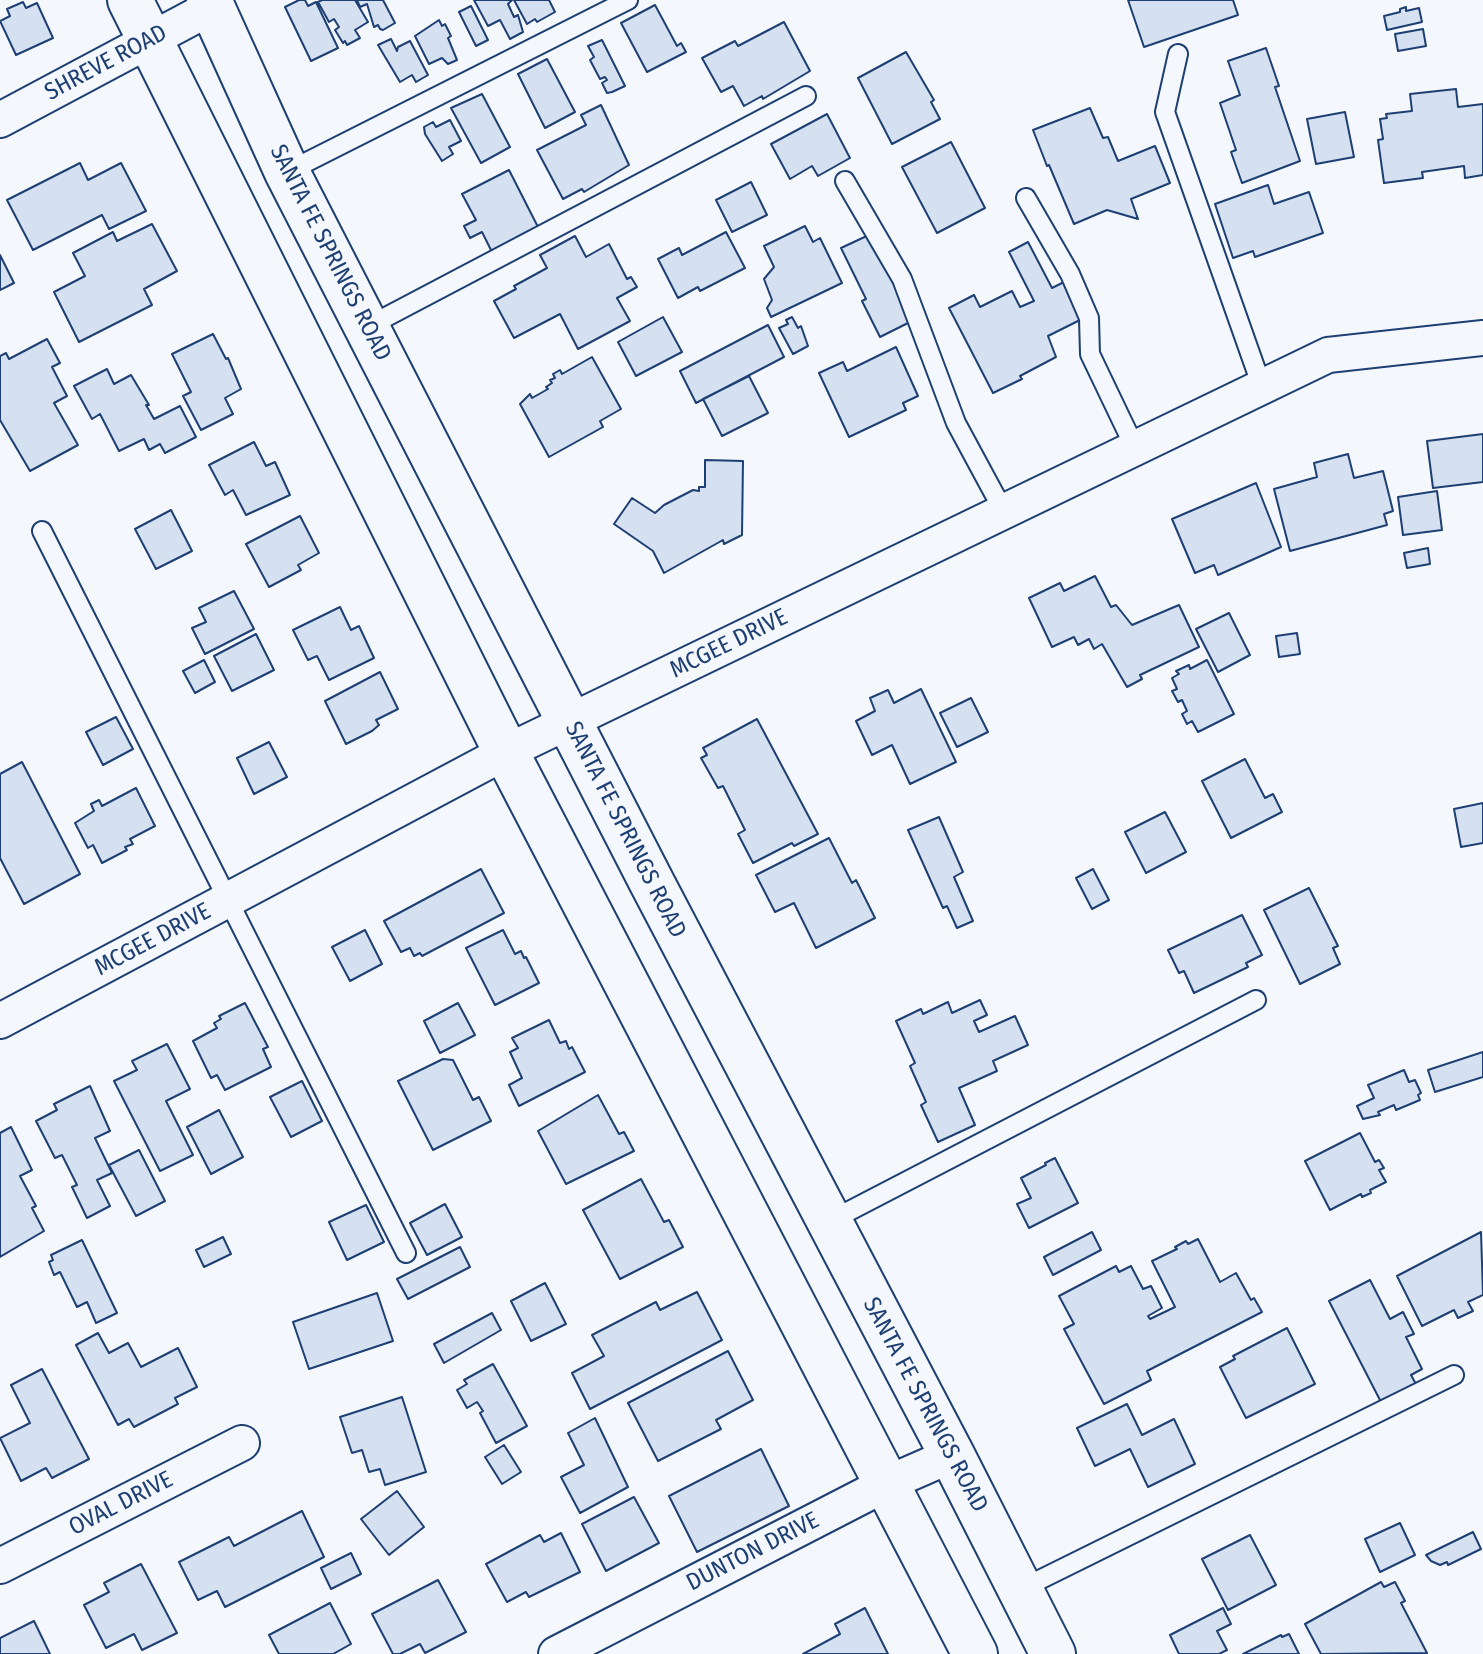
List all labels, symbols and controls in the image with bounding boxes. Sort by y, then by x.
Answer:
street label: SHREVE ROAD [40,19,172,107]
street label: SANTA FE SPRINGS ROAD [263,140,397,366]
street label: MCGEE DRIVE [666,603,792,685]
street label: SANTA FE SPRINGS ROAD [558,717,692,943]
street label: MCGEE DRIVE [90,897,216,983]
street label: SANTA FE SPRINGS ROAD [856,1293,994,1517]
street label: OVAL DRIVE [64,1466,178,1542]
street label: DUNTON DRIVE [682,1506,824,1598]

